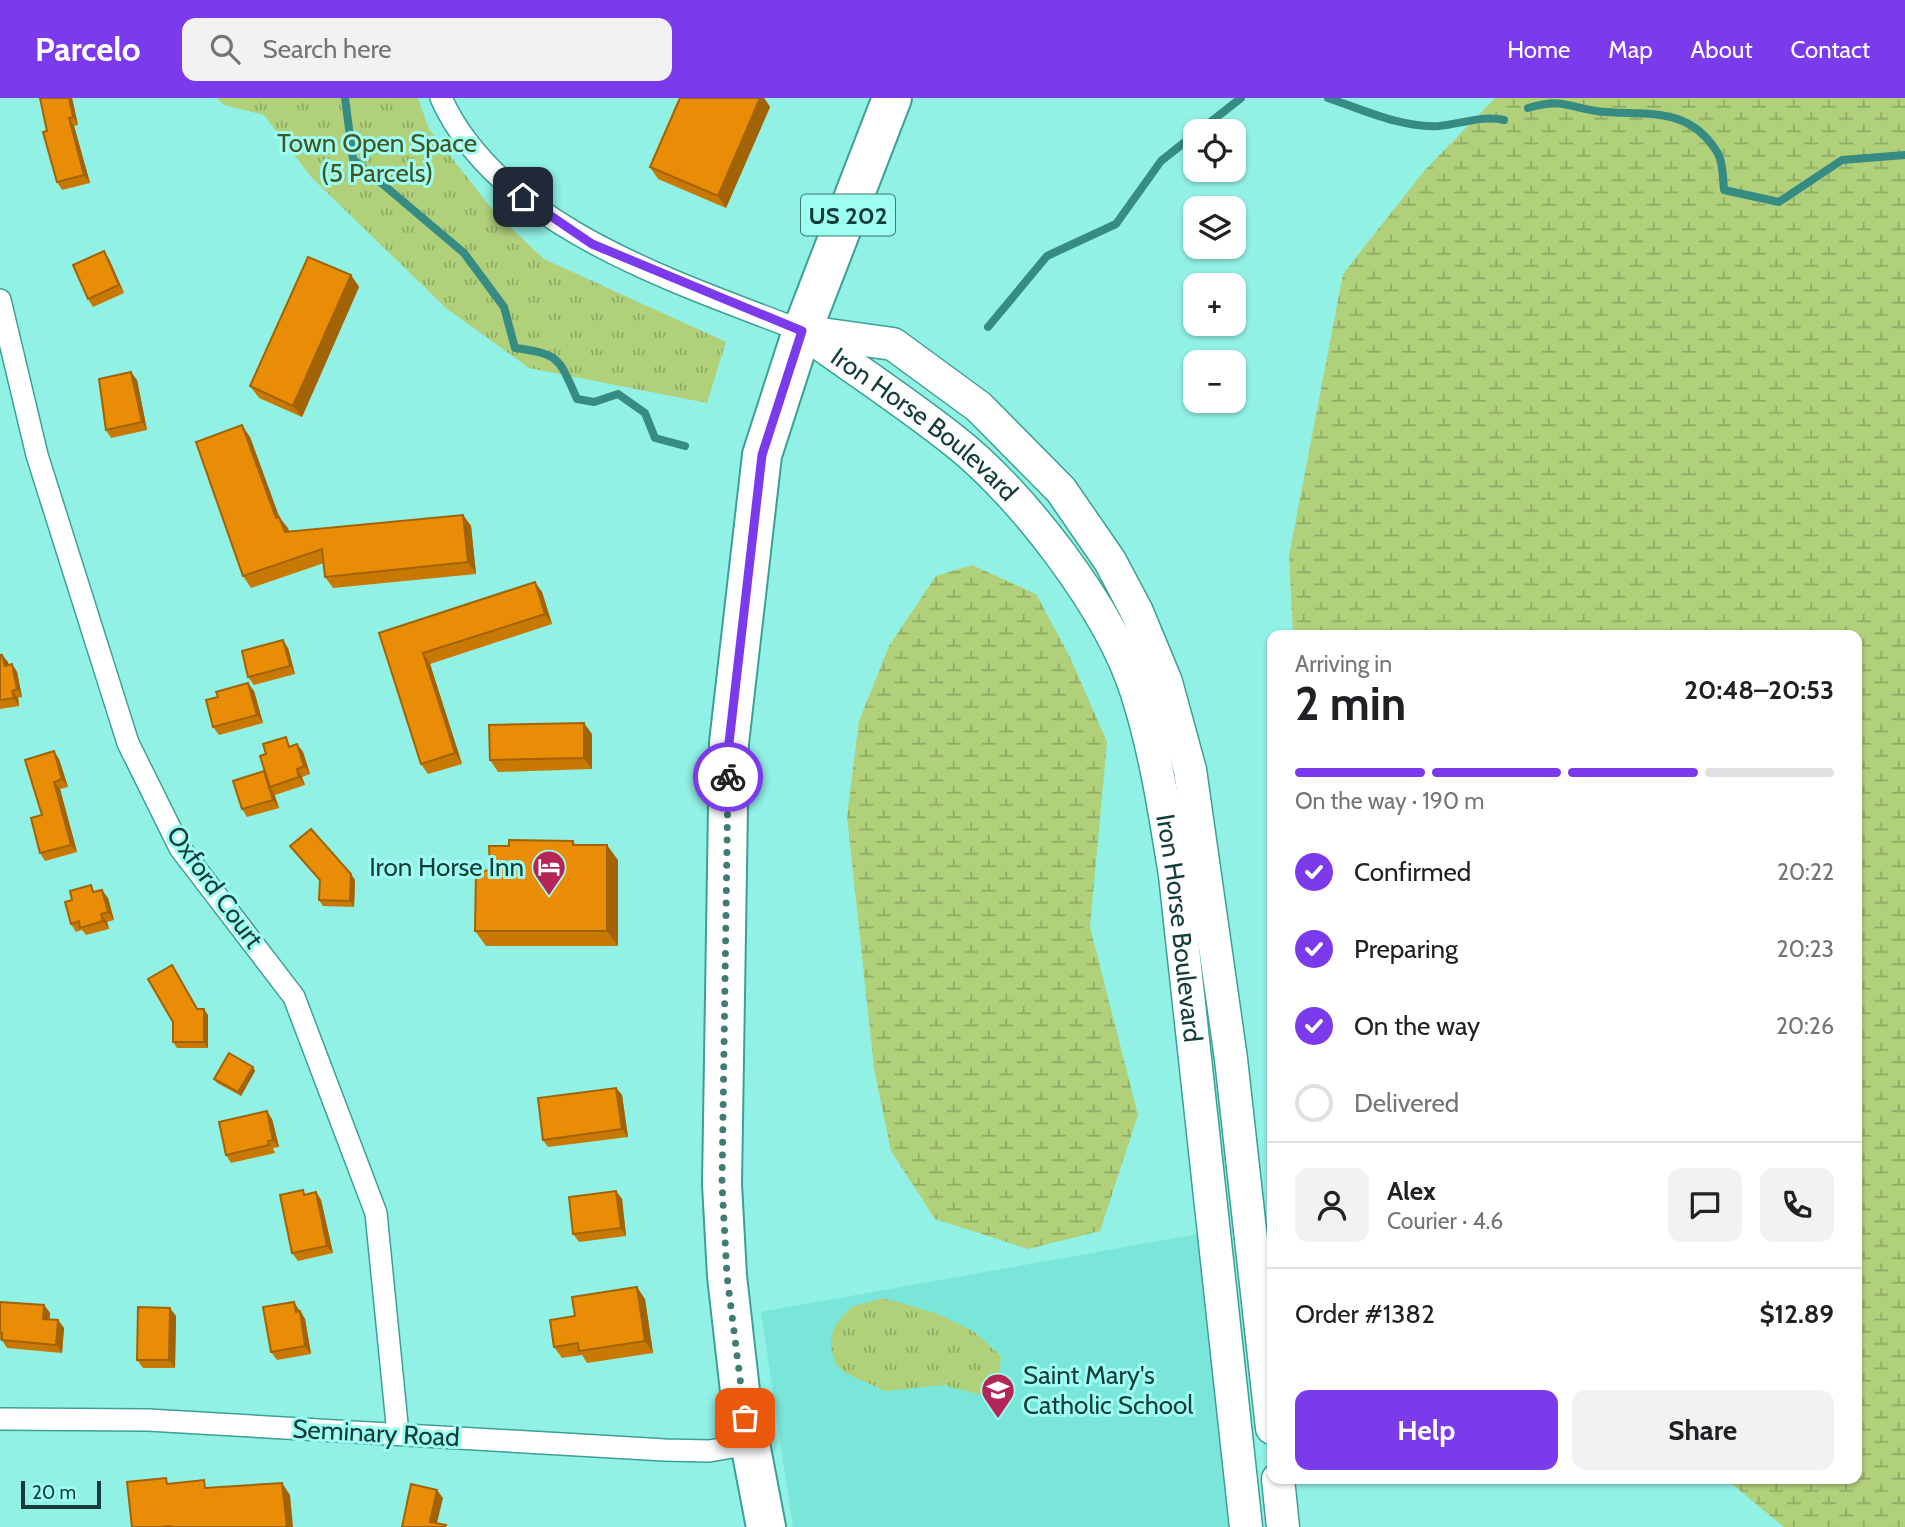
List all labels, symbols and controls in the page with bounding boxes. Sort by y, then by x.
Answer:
search box [182,18,672,81]
text: Parcelo [35,29,140,69]
icon: search [206,30,244,68]
text: Search here [262,33,392,65]
text: Home [1507,35,1570,64]
text: Map [1608,35,1653,64]
text: About [1691,35,1753,64]
text: Contact [1791,35,1870,64]
map controls [1183,119,1246,413]
button: locate [1183,119,1246,182]
park label: Town Open Space (5 Parcels) [277,127,477,189]
pin [493,167,553,227]
icon: home [504,178,542,216]
road number: US 202 [801,194,895,236]
button: layers [1183,196,1246,259]
button: + [1183,273,1246,336]
street label: Iron Horse Boulevard [825,341,1025,507]
button: − [1183,350,1246,413]
text: Arriving in [1295,650,1392,678]
text: 20:48–20:53 [1684,674,1834,706]
text: 2 min [1295,676,1406,732]
courier [693,742,763,812]
icon: bike [709,758,747,796]
text: On the way · 190 m [1295,787,1484,815]
street label: Iron Horse Boulevard [1149,812,1209,1044]
street label: Oxford Court [160,820,270,955]
hotel icon: Iron Horse Inn [530,848,568,897]
place label: Iron Horse Inn [369,851,524,883]
icon: check [1295,853,1333,891]
text: Confirmed [1354,856,1471,888]
text: 20:22 [1777,858,1834,886]
icon: check [1295,930,1333,968]
text: Preparing [1354,933,1458,965]
text: 20:23 [1777,935,1834,963]
icon: check [1295,1007,1333,1045]
text: On the way [1354,1010,1480,1042]
text: 20:26 [1776,1012,1834,1040]
text: Delivered [1354,1087,1459,1119]
button: person [1295,1168,1369,1242]
button: chat [1668,1168,1742,1242]
button: phone [1760,1168,1834,1242]
text: Alex [1387,1175,1436,1207]
text: Courier · 4.6 [1387,1207,1503,1235]
text: Order #1382 [1295,1298,1435,1330]
text: $12.89 [1759,1298,1834,1330]
place label: Saint Mary's Catholic School [1023,1359,1194,1421]
school or university icon: Saint Mary's Catholic School [979,1371,1017,1420]
pin [715,1388,775,1448]
button: Help [1295,1390,1558,1470]
button: Share [1572,1390,1834,1470]
icon: bag [726,1399,764,1437]
street label: Seminary Road [292,1413,460,1453]
scale bar [21,1478,102,1510]
text: 20 m [32,1481,76,1504]

